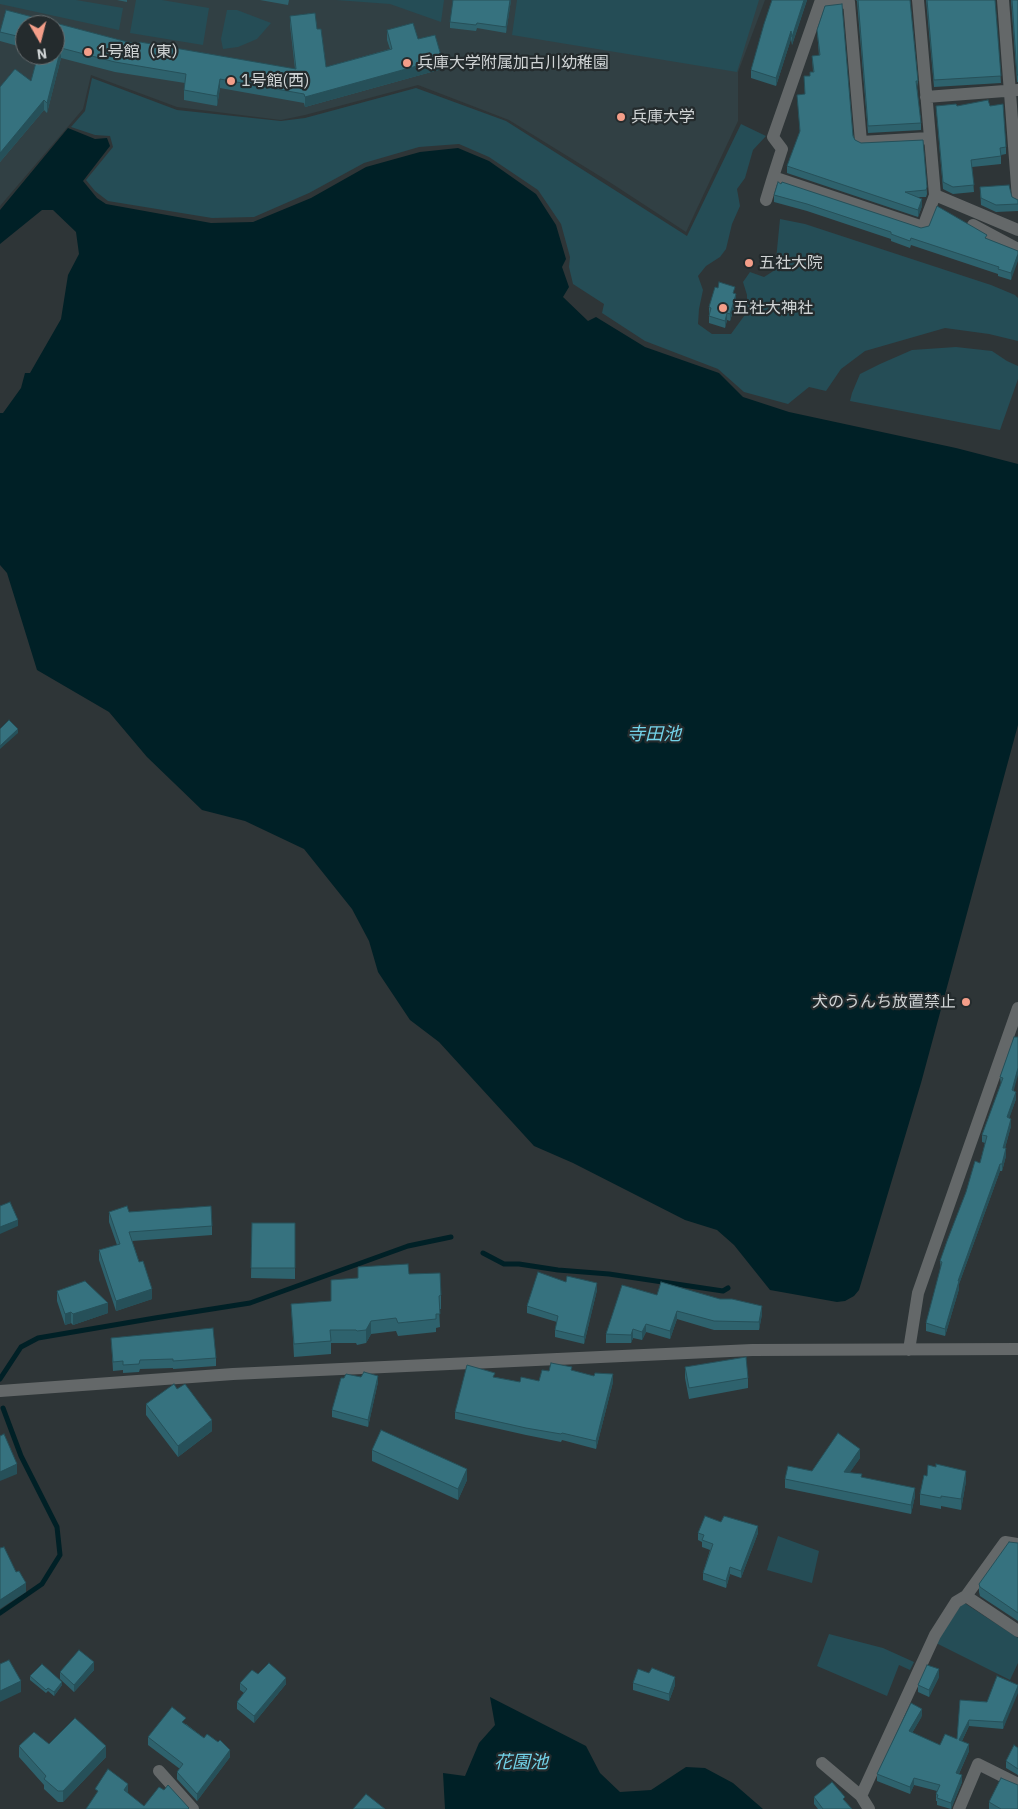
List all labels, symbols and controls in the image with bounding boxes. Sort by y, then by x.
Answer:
north arrow [15,15,65,65]
place label: 1号館（東） [98,42,188,62]
text: N [36,44,48,63]
marker: 1号館（東） [82,46,94,58]
place label: 兵庫大学附属加古川幼稚園 [417,53,609,73]
marker: 兵庫大学附属加古川幼稚園 [401,57,413,69]
place label: 1号館(西) [241,71,309,91]
marker: 1号館(西) [225,75,237,87]
place label: 兵庫大学 [631,107,695,127]
marker: 兵庫大学 [615,111,627,123]
place label: 五社大院 [759,253,823,273]
marker: 五社大院 [743,257,755,269]
place label: 五社大神社 [733,298,813,318]
marker: 五社大神社 [717,302,729,314]
water label: 寺田池 [627,724,681,746]
place label: 犬のうんち放置禁止 [812,992,956,1012]
marker: 犬のうんち放置禁止 [960,996,972,1008]
water label: 花園池 [494,1752,548,1774]

